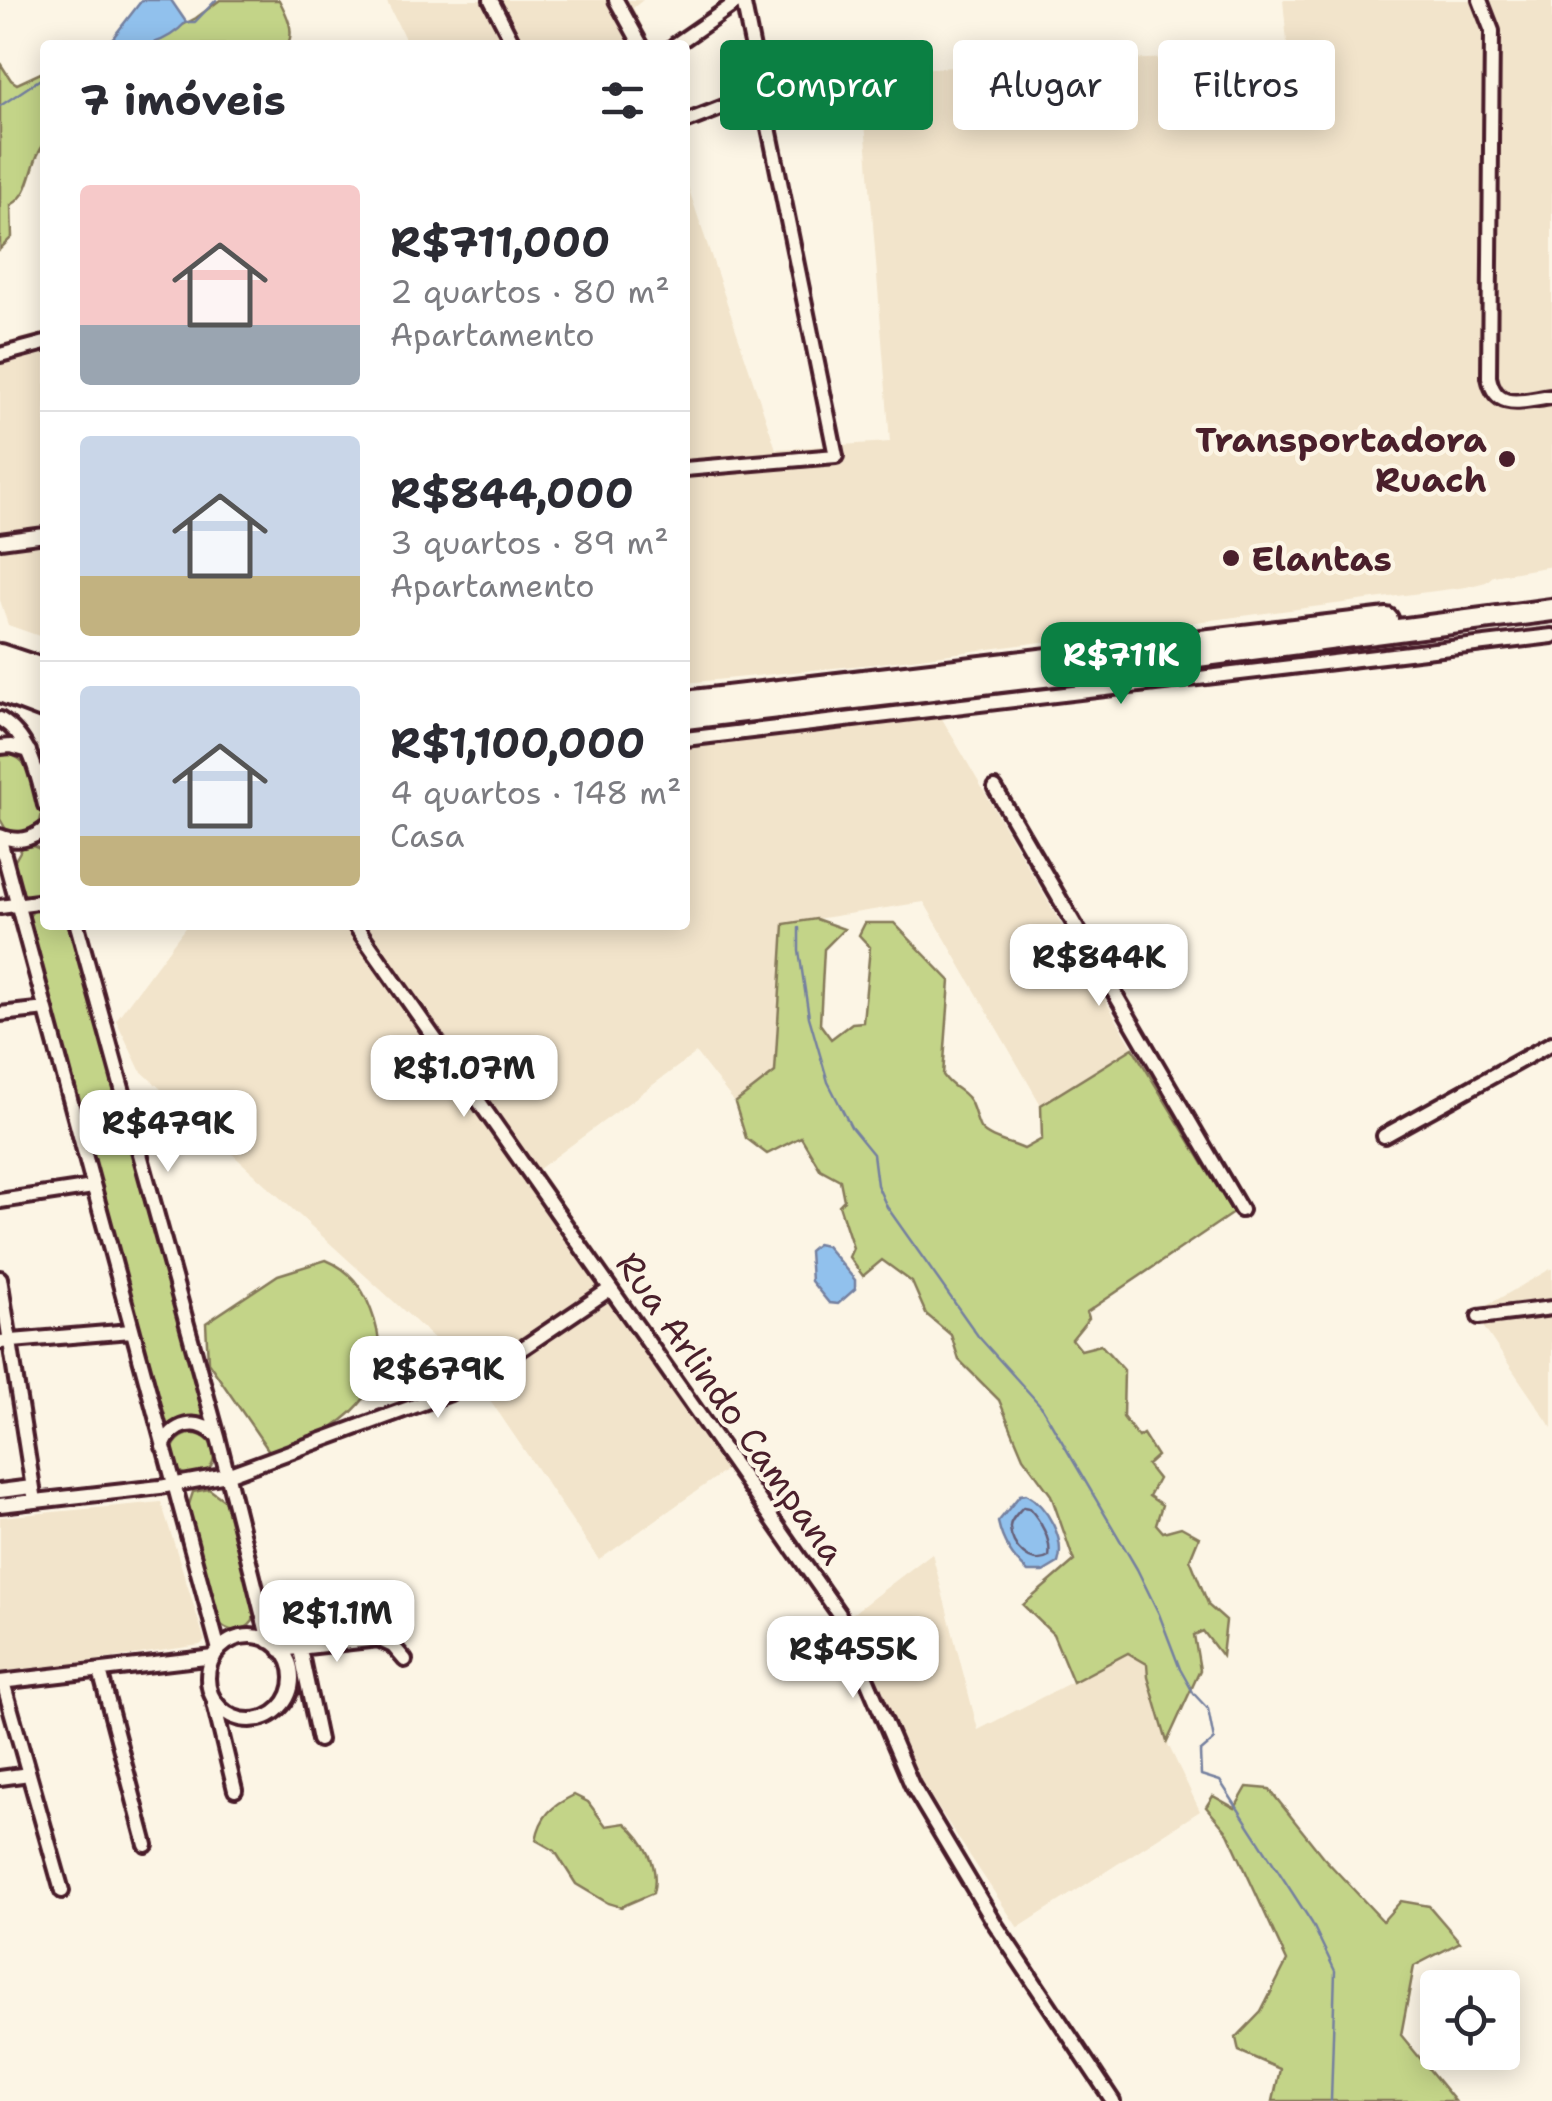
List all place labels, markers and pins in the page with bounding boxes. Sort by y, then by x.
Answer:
place label: Transportadora Ruach [1195,416,1487,503]
marker: Transportadora Ruach [1496,448,1518,470]
place label: Elantas [1251,535,1392,582]
marker: Elantas [1220,547,1242,569]
pin: R$711K [1040,622,1202,707]
pin: R$844K [1018,924,1180,1009]
pin: R$1.07M [372,1035,556,1120]
pin: R$479K [87,1090,249,1175]
pin: R$679K [357,1336,519,1421]
pin: R$1.1M [256,1580,418,1665]
pin: R$455K [772,1616,934,1701]

